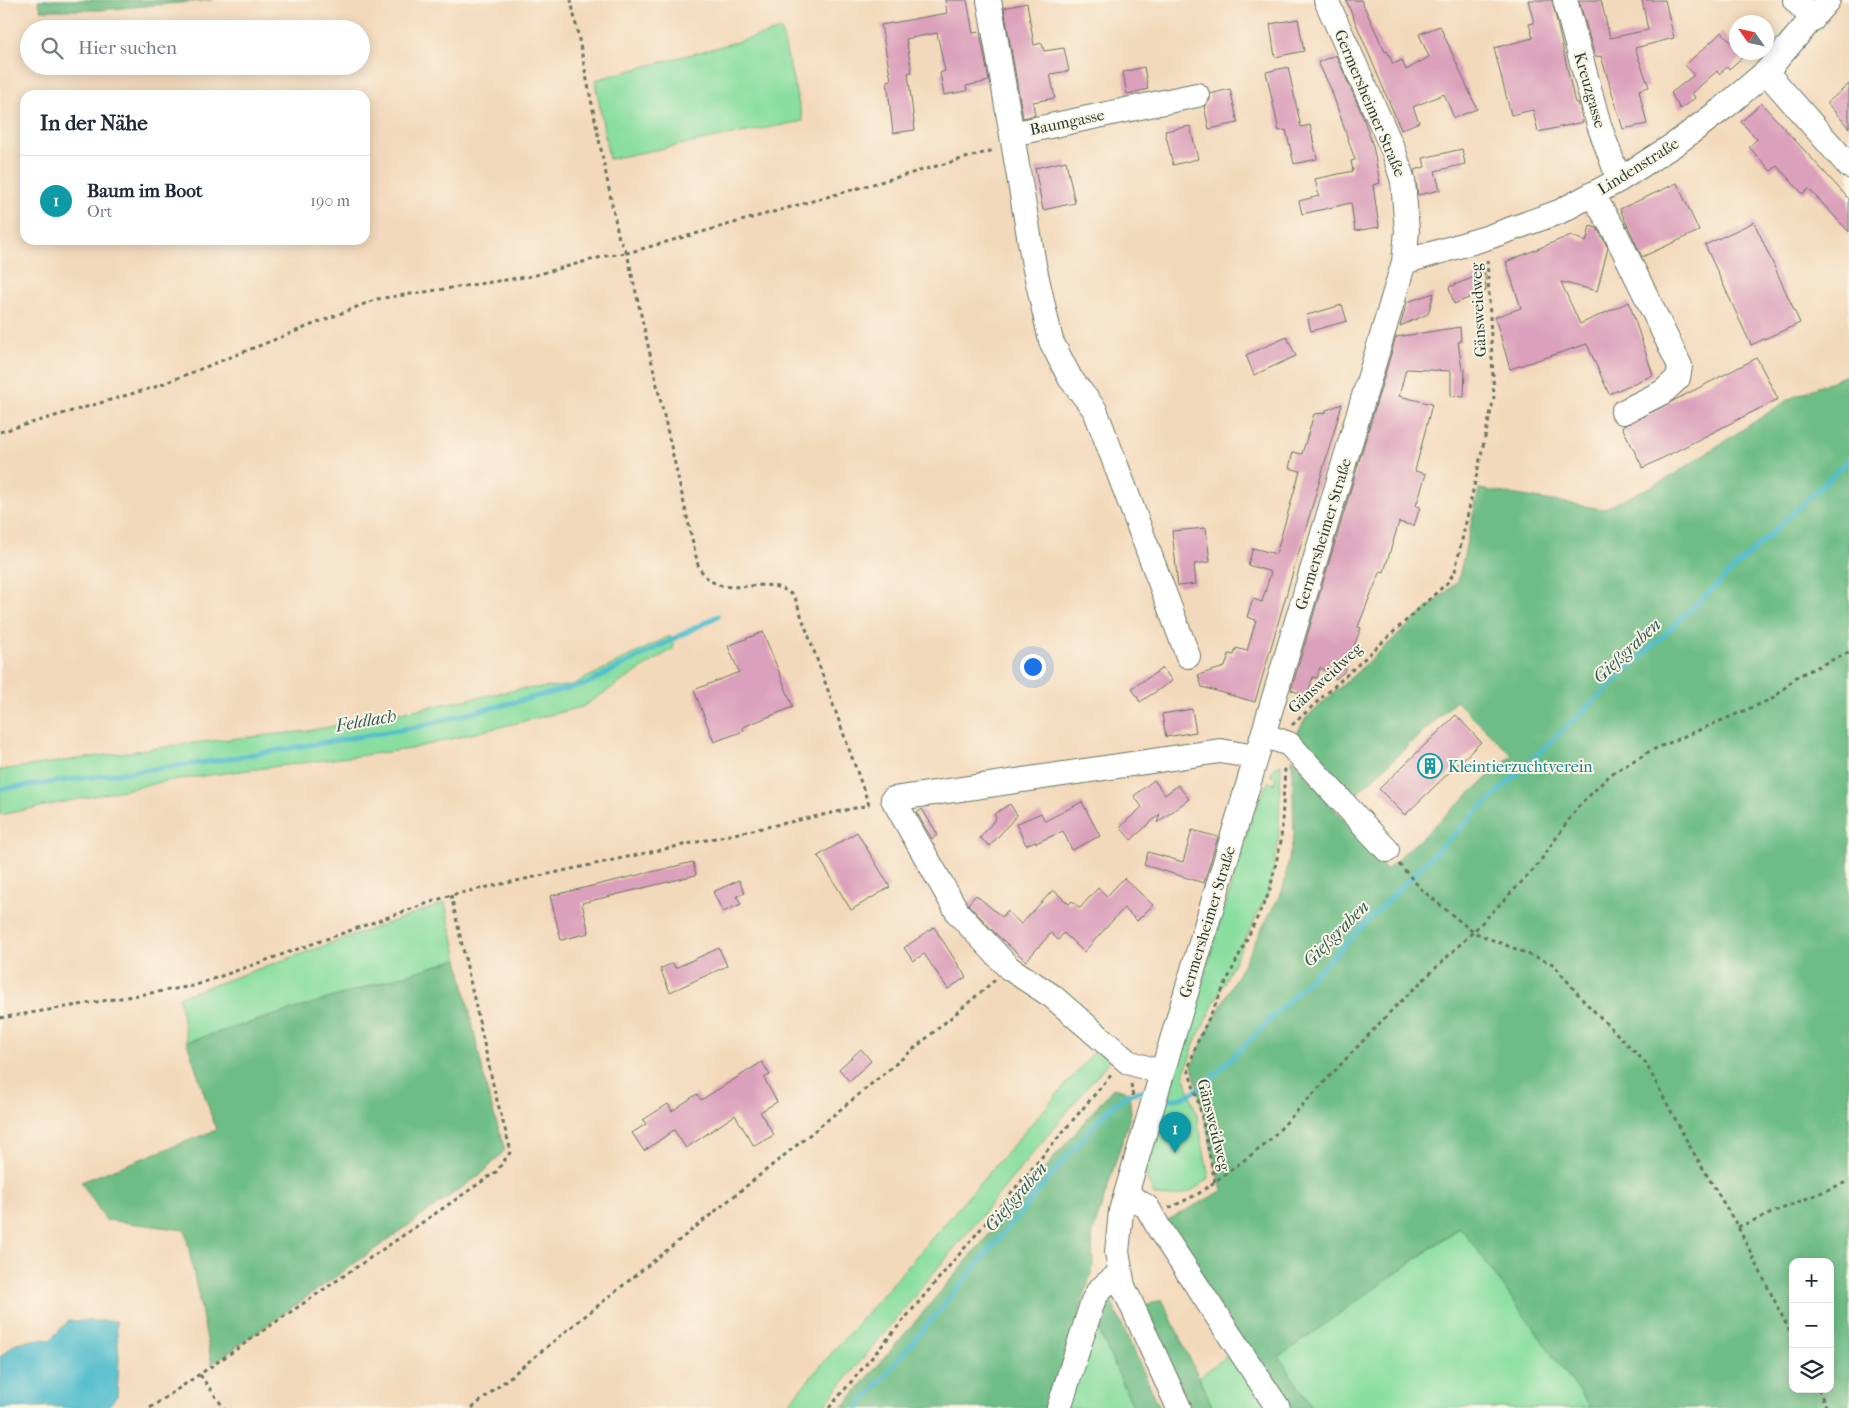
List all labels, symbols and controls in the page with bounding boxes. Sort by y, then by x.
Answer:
north arrow [1729,15,1774,60]
search box [20,20,370,75]
street label: Germersheimer Straße [1330,27,1410,179]
icon: search [38,34,66,62]
text: Hier suchen [78,37,177,59]
street label: Kreuzgasse [1570,50,1610,130]
street label: Baumgasse [1028,105,1106,139]
text: In der Nähe [40,111,148,135]
street label: Lindenstraße [1594,134,1682,198]
text: Baum im Boot [87,180,203,202]
text: 1 [53,191,59,210]
text: 190 m [310,191,350,210]
text: Ort [87,202,112,221]
street label: Gänsweidweg [1466,262,1490,358]
street label: Germersheimer Straße [1291,456,1355,612]
water label: Gießgraben [1589,614,1665,688]
street label: Gänsweidweg [1284,638,1366,717]
your location [1020,654,1046,680]
water label: Feldlach [333,705,398,737]
building icon: Kleintierzuchtverein [1417,753,1443,779]
place label: Kleintierzuchtverein [1448,757,1593,776]
street label: Germersheimer Straße [1175,844,1239,1000]
water label: Gießgraben [1299,897,1373,971]
street label: Gänsweidweg [1193,1077,1235,1174]
pin: 1 [1159,1112,1191,1153]
water label: Gießgraben [980,1158,1052,1236]
map controls [1789,1258,1834,1393]
button: + [1789,1258,1834,1303]
button: − [1789,1303,1834,1348]
button: layers [1789,1348,1834,1393]

